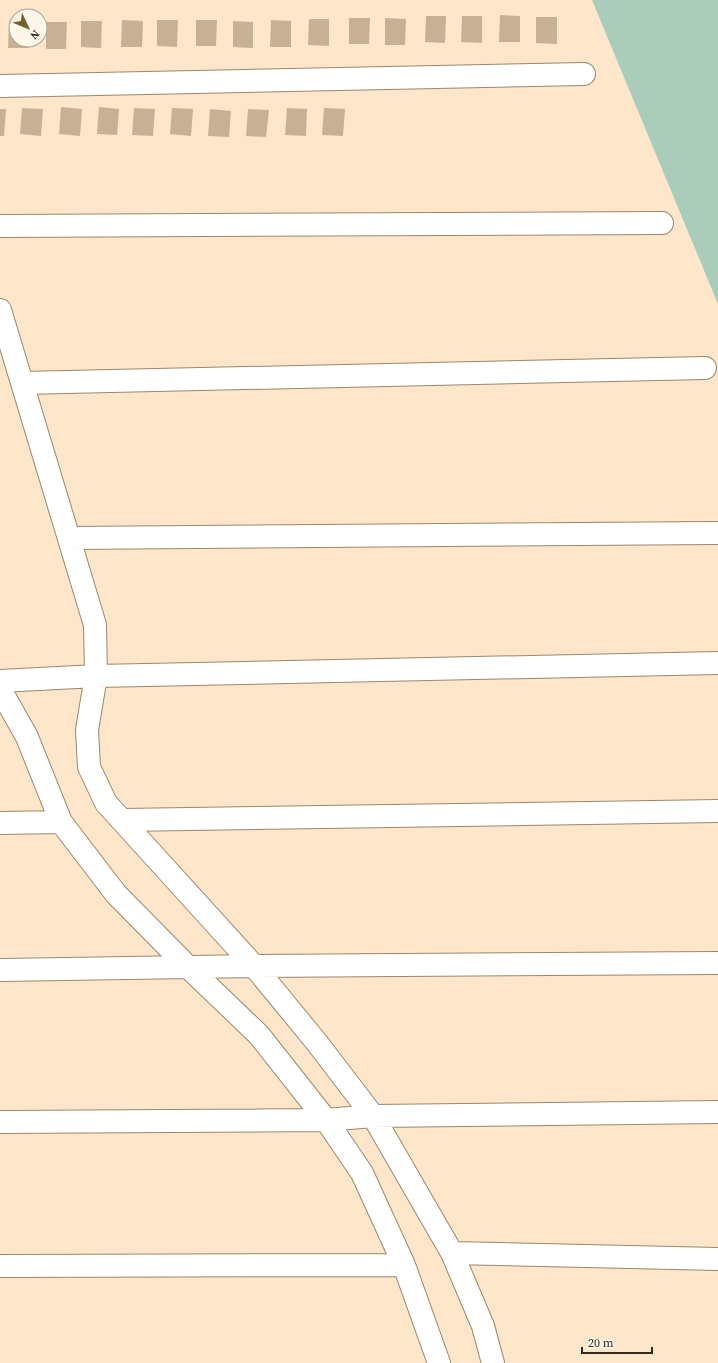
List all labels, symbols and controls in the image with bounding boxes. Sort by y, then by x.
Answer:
north arrow [8,8,48,48]
text: N [27,27,43,43]
scale bar [582,1329,652,1355]
text: 20 m [588,1335,614,1351]

